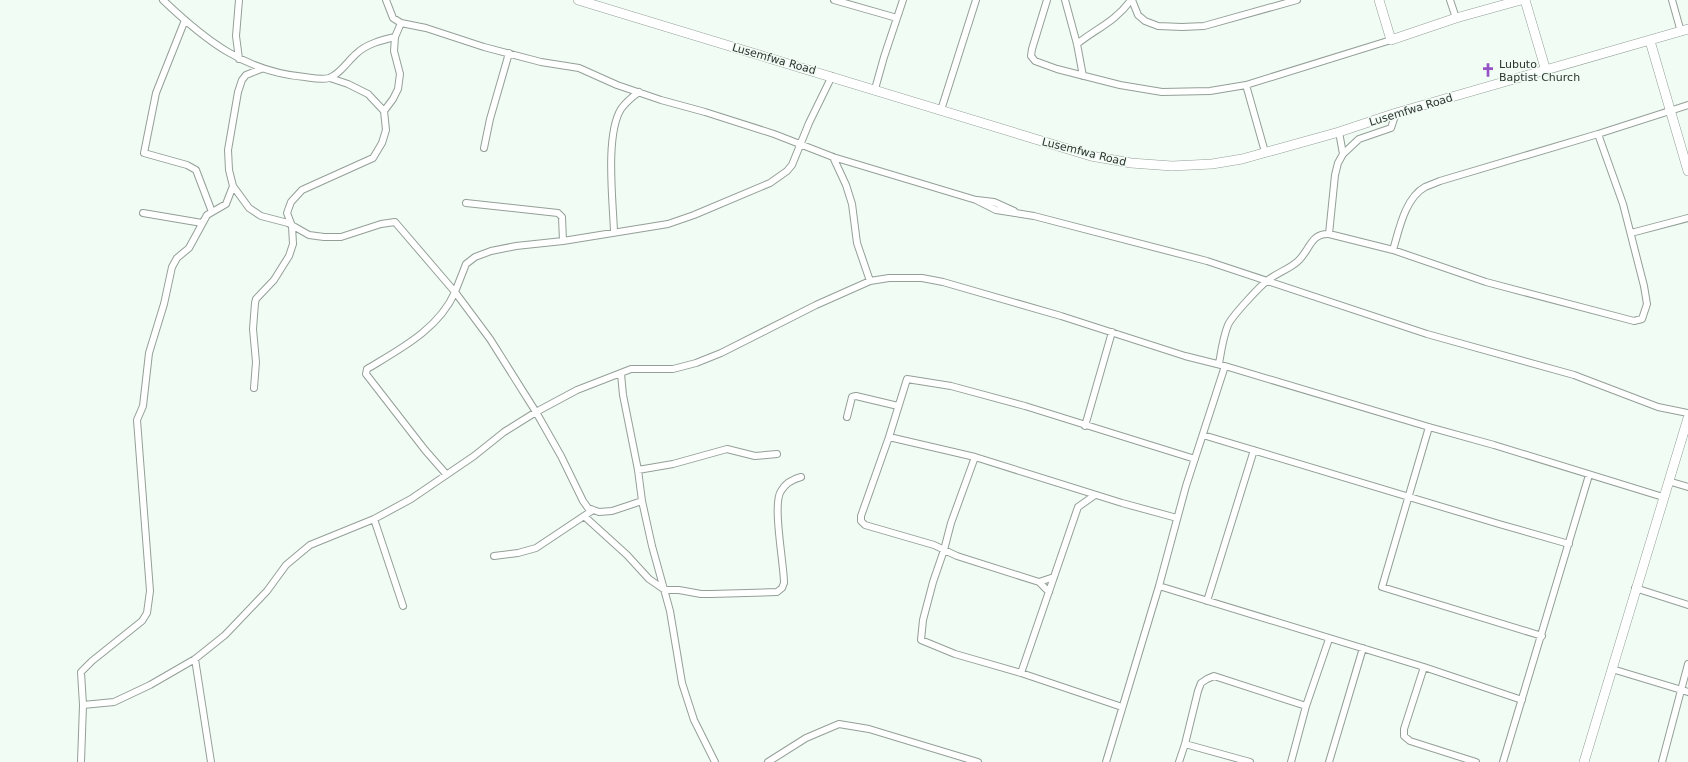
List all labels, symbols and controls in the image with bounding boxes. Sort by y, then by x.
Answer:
street label: Lusemfwa Road [731,41,817,77]
place label: Lubuto Baptist Church [1499,58,1580,84]
church icon: Lubuto Baptist Church [1480,62,1496,78]
street label: Lusemfwa Road [1368,91,1454,129]
street label: Lusemfwa Road [1040,135,1128,169]

